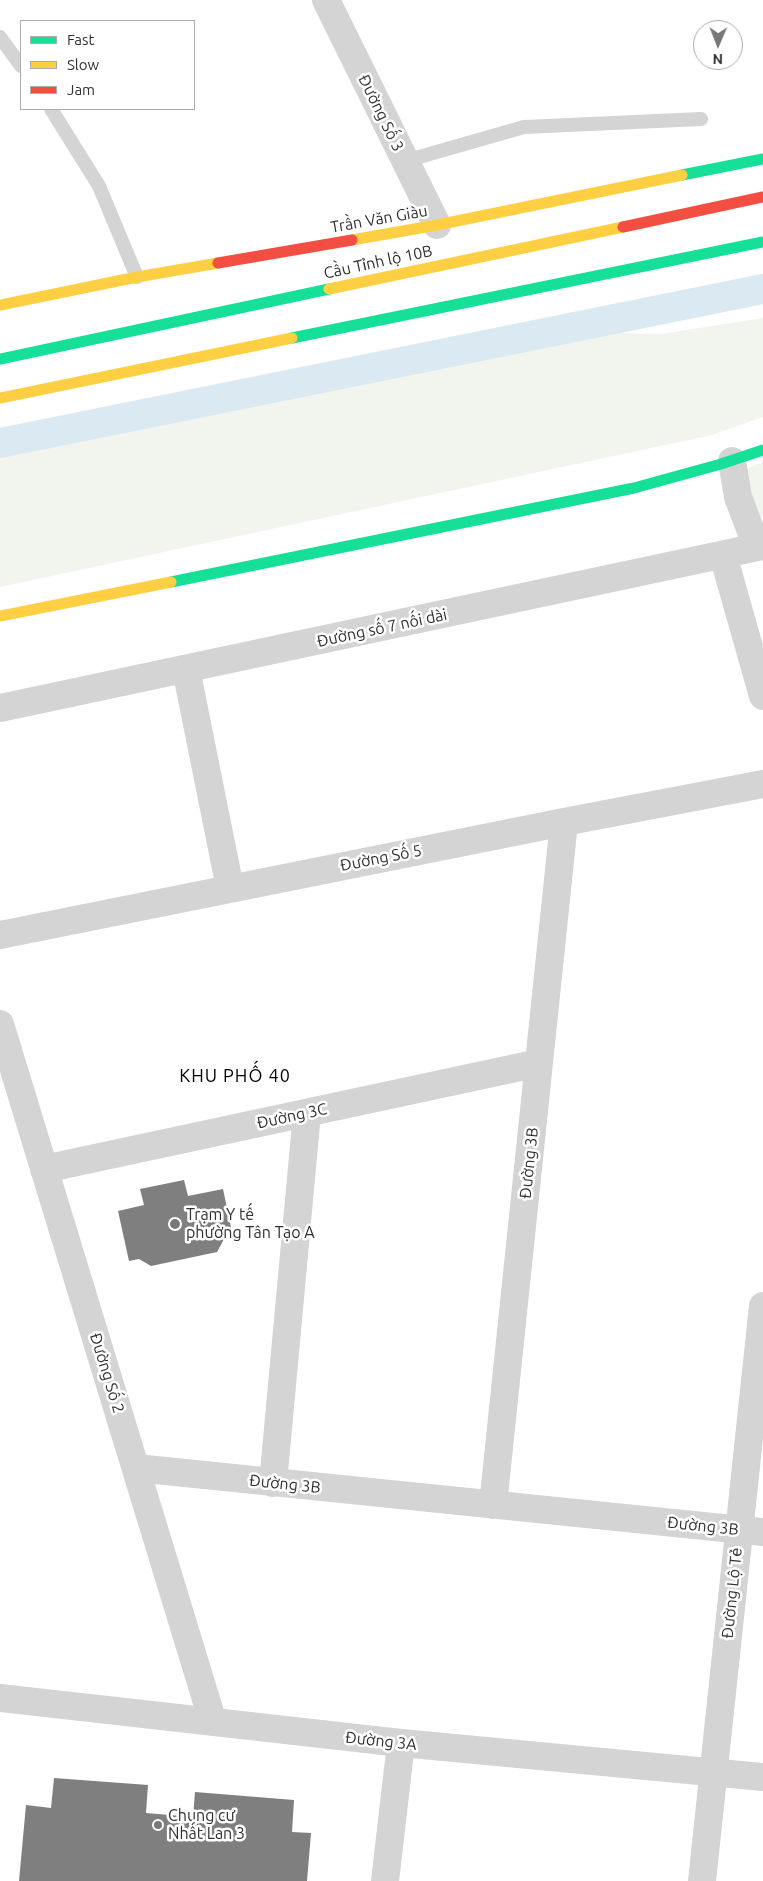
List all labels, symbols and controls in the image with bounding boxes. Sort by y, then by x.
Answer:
legend [20,20,195,110]
north arrow [693,20,743,70]
text: Fast [67,31,94,48]
text: N [712,51,723,67]
text: Slow [67,56,99,73]
street label: Đường Số 3 [354,72,408,154]
text: Jam [67,81,95,98]
street label: Trần Văn Giàu [329,201,429,237]
street label: Cầu Tỉnh lộ 10B [322,241,434,283]
street label: Đường số 7 nối dài [315,605,449,651]
street label: Đường Số 5 [339,841,423,875]
district label: KHU PHỐ 40 [178,1065,292,1087]
street label: Đường 3C [255,1099,329,1133]
street label: Đường 3B [516,1126,542,1200]
place label: Trạm Y tế phường Tân Tạo A [186,1205,315,1243]
marker: Trạm Y tế phường Tân Tạo A [168,1217,182,1231]
street label: Đường Số 2 [86,1331,128,1415]
street label: Đường 3B [248,1471,322,1497]
street label: Đường 3B [666,1513,740,1539]
street label: Đường Lộ Tẻ [718,1547,746,1639]
street label: Đường 3A [344,1728,418,1754]
place label: Chung cư Nhất Lan 3 [168,1806,245,1844]
marker: Chung cư Nhất Lan 3 [152,1819,164,1831]

